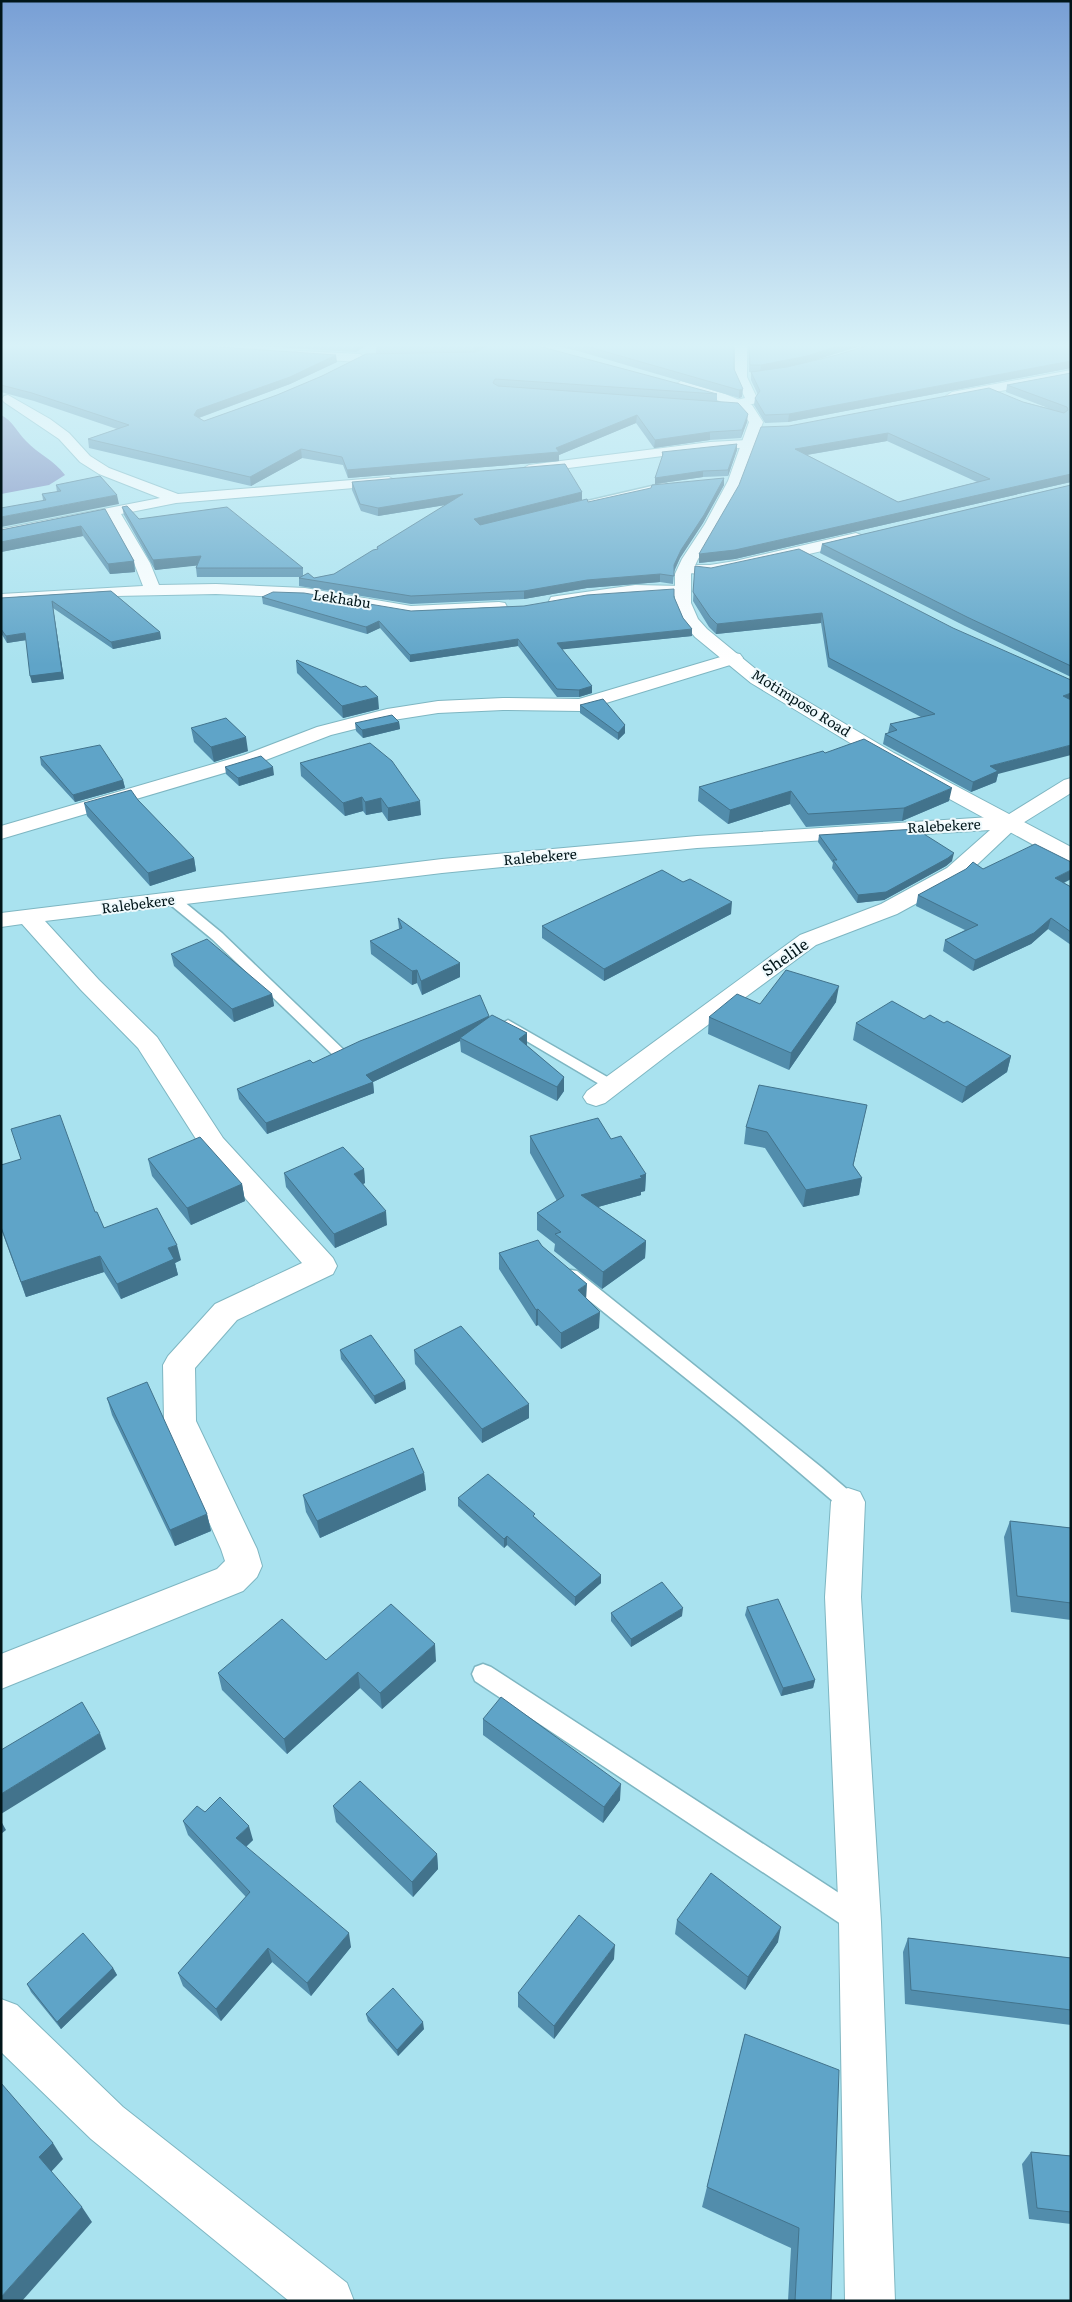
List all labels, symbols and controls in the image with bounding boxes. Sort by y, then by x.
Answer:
street label: Lekhabu [312,584,373,612]
street label: Motimposo Road [748,664,855,741]
street label: Ralebekere [907,813,981,837]
street label: Ralebekere [502,843,577,869]
street label: Ralebekere [100,889,176,917]
street label: Shelile [756,931,813,981]

